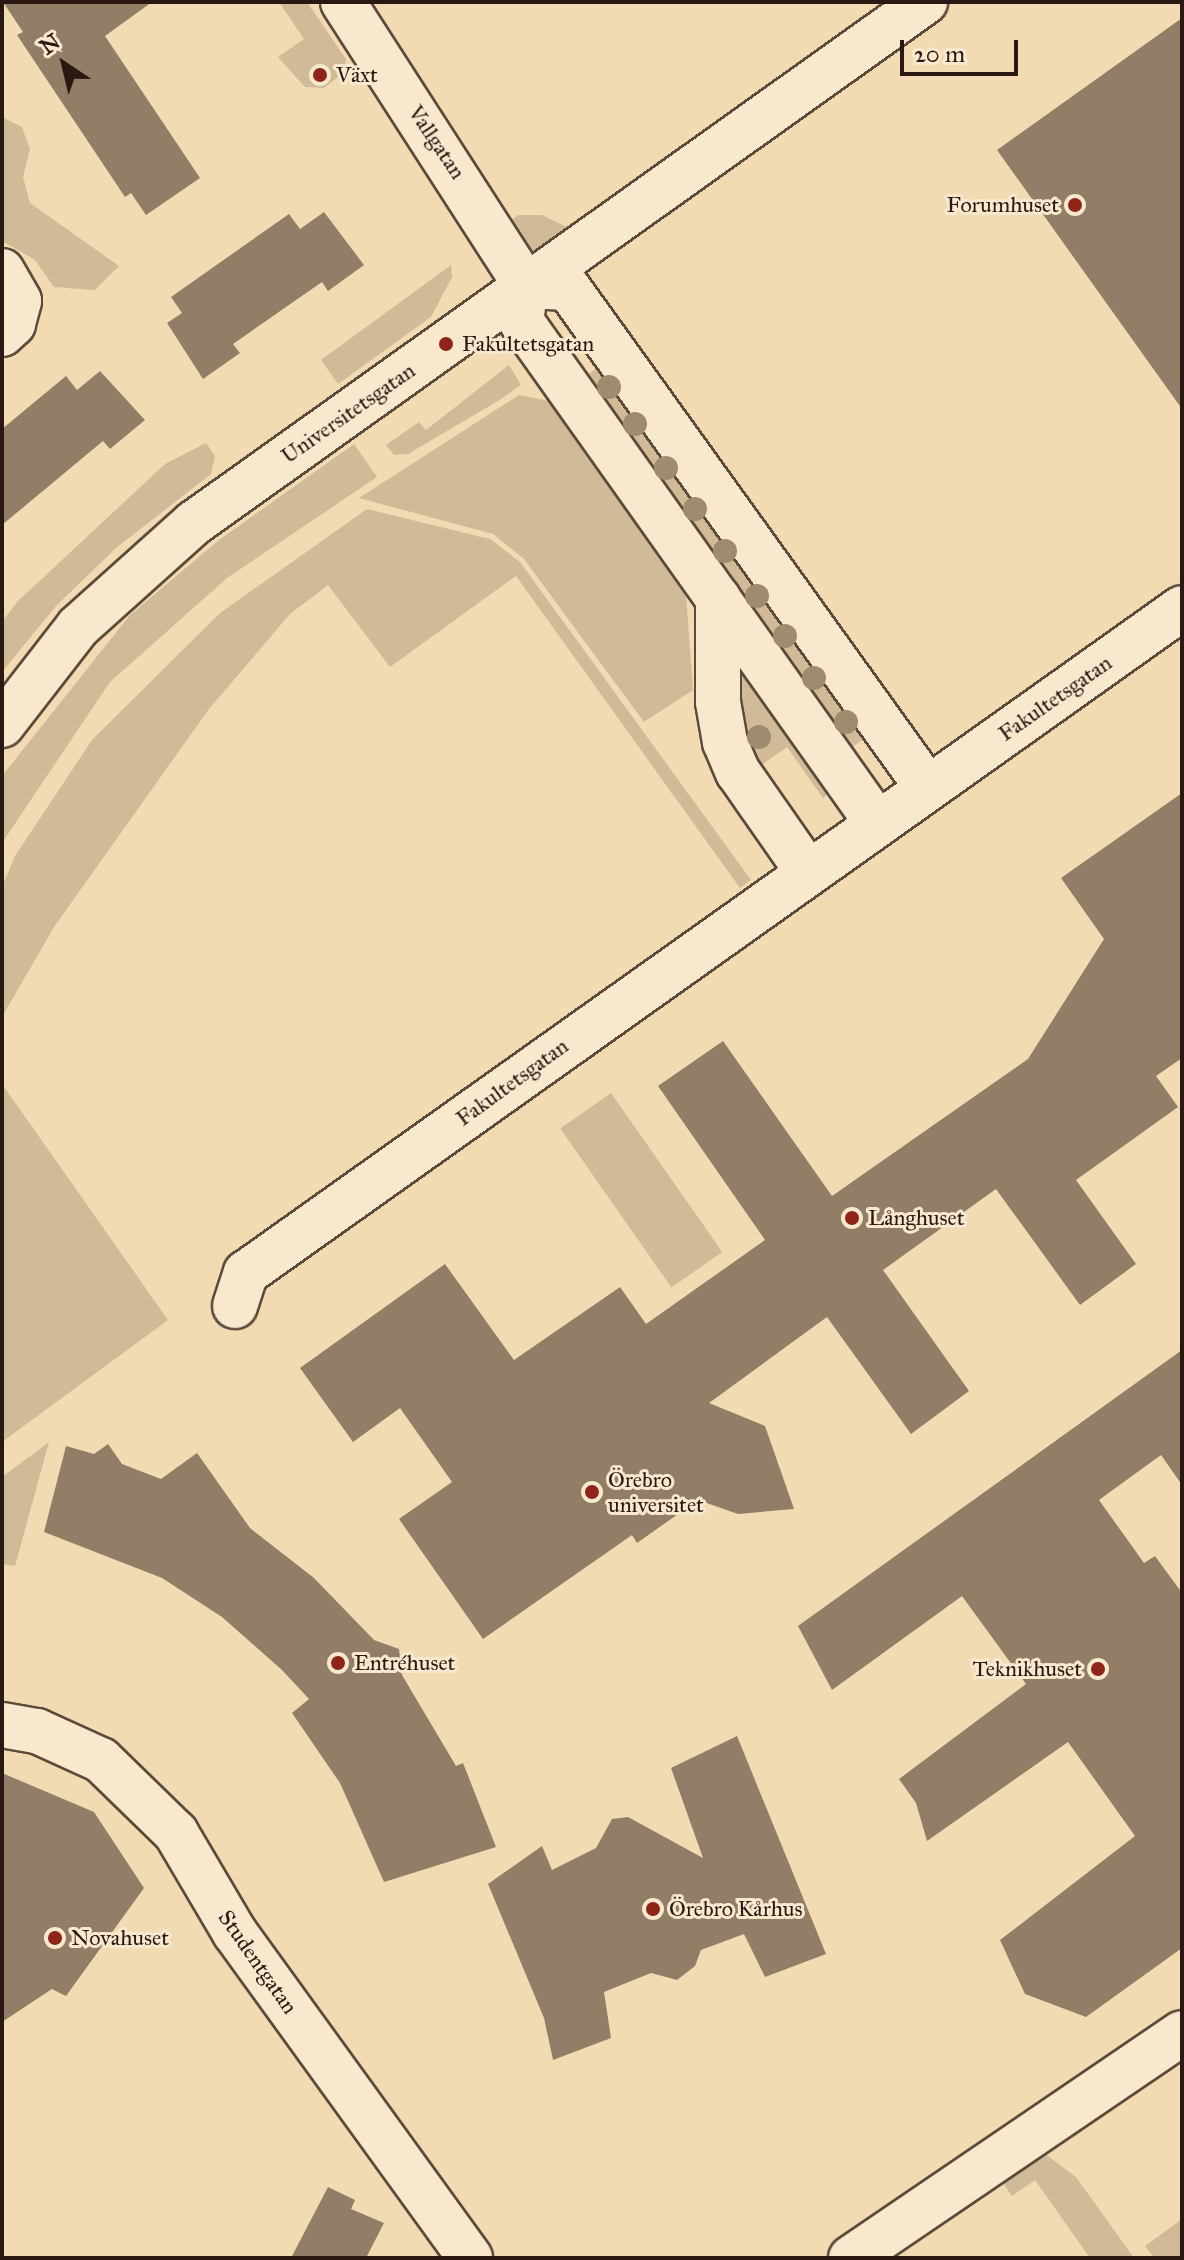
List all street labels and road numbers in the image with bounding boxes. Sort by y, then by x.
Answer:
street label: Vallgatan [403,100,471,184]
street label: Universitetsgatan [276,357,420,469]
street label: Fakultetsgatan [993,649,1117,747]
street label: Fakultetsgatan [451,1032,573,1132]
street label: Studentgatan [213,1905,303,2019]

